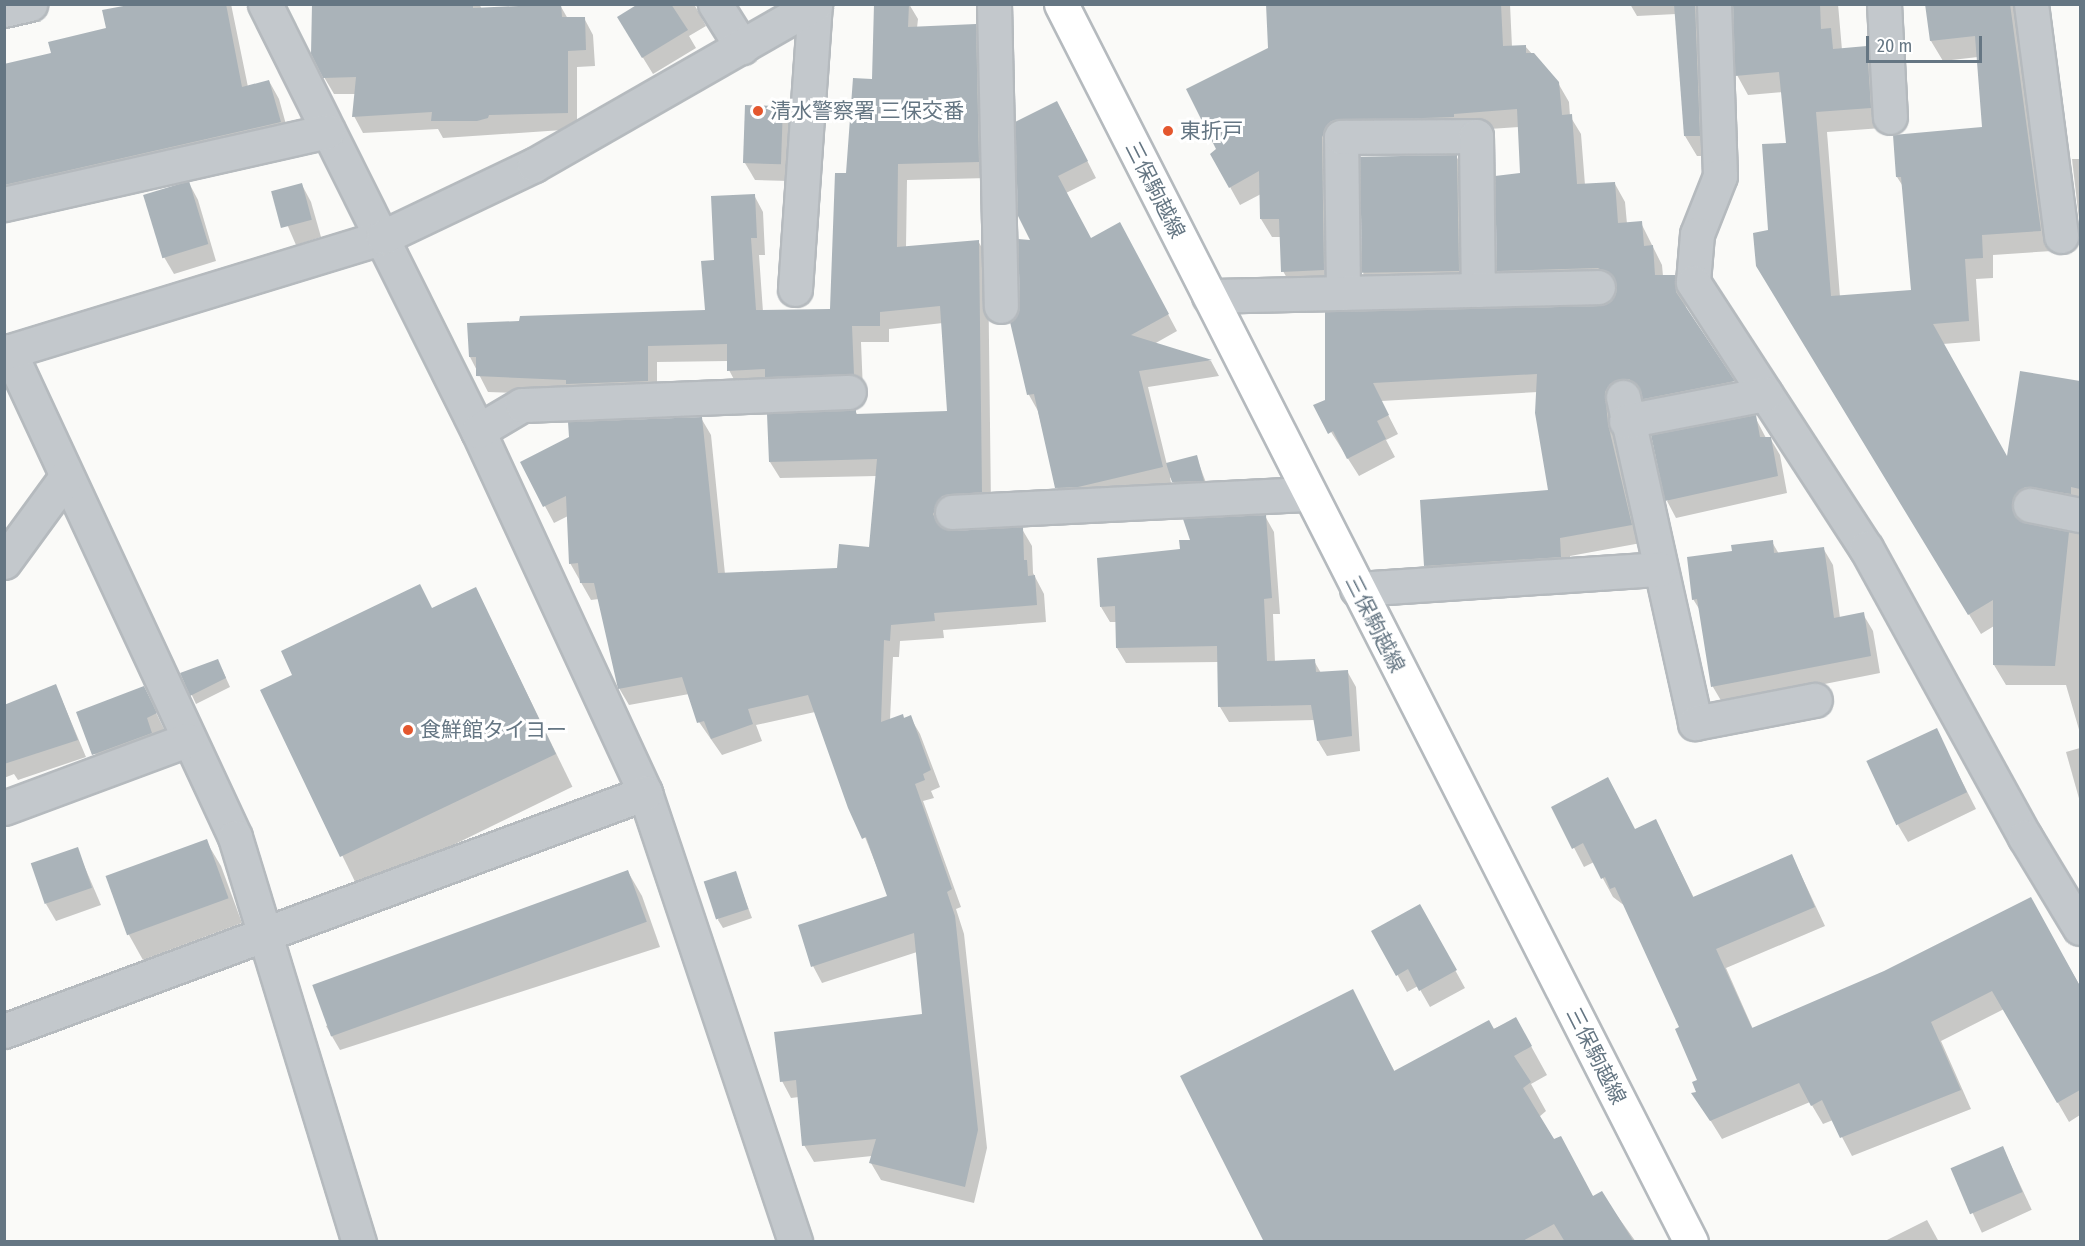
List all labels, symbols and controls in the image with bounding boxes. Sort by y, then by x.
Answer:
scale bar [1869,24,1984,62]
text: 20 m [1877,35,1912,57]
place label: 清水警察署 三保交番 [770,98,964,124]
marker: 清水警察署 三保交番 [751,104,765,118]
place label: 東折戸 [1180,118,1243,144]
marker: 東折戸 [1161,124,1175,138]
street label: 三保駒越線 [1120,138,1190,242]
street label: 三保駒越線 [1340,572,1410,676]
place label: 食鮮館タイヨー [420,717,567,743]
marker: 食鮮館タイヨー [401,723,415,737]
street label: 三保駒越線 [1561,1004,1631,1108]

